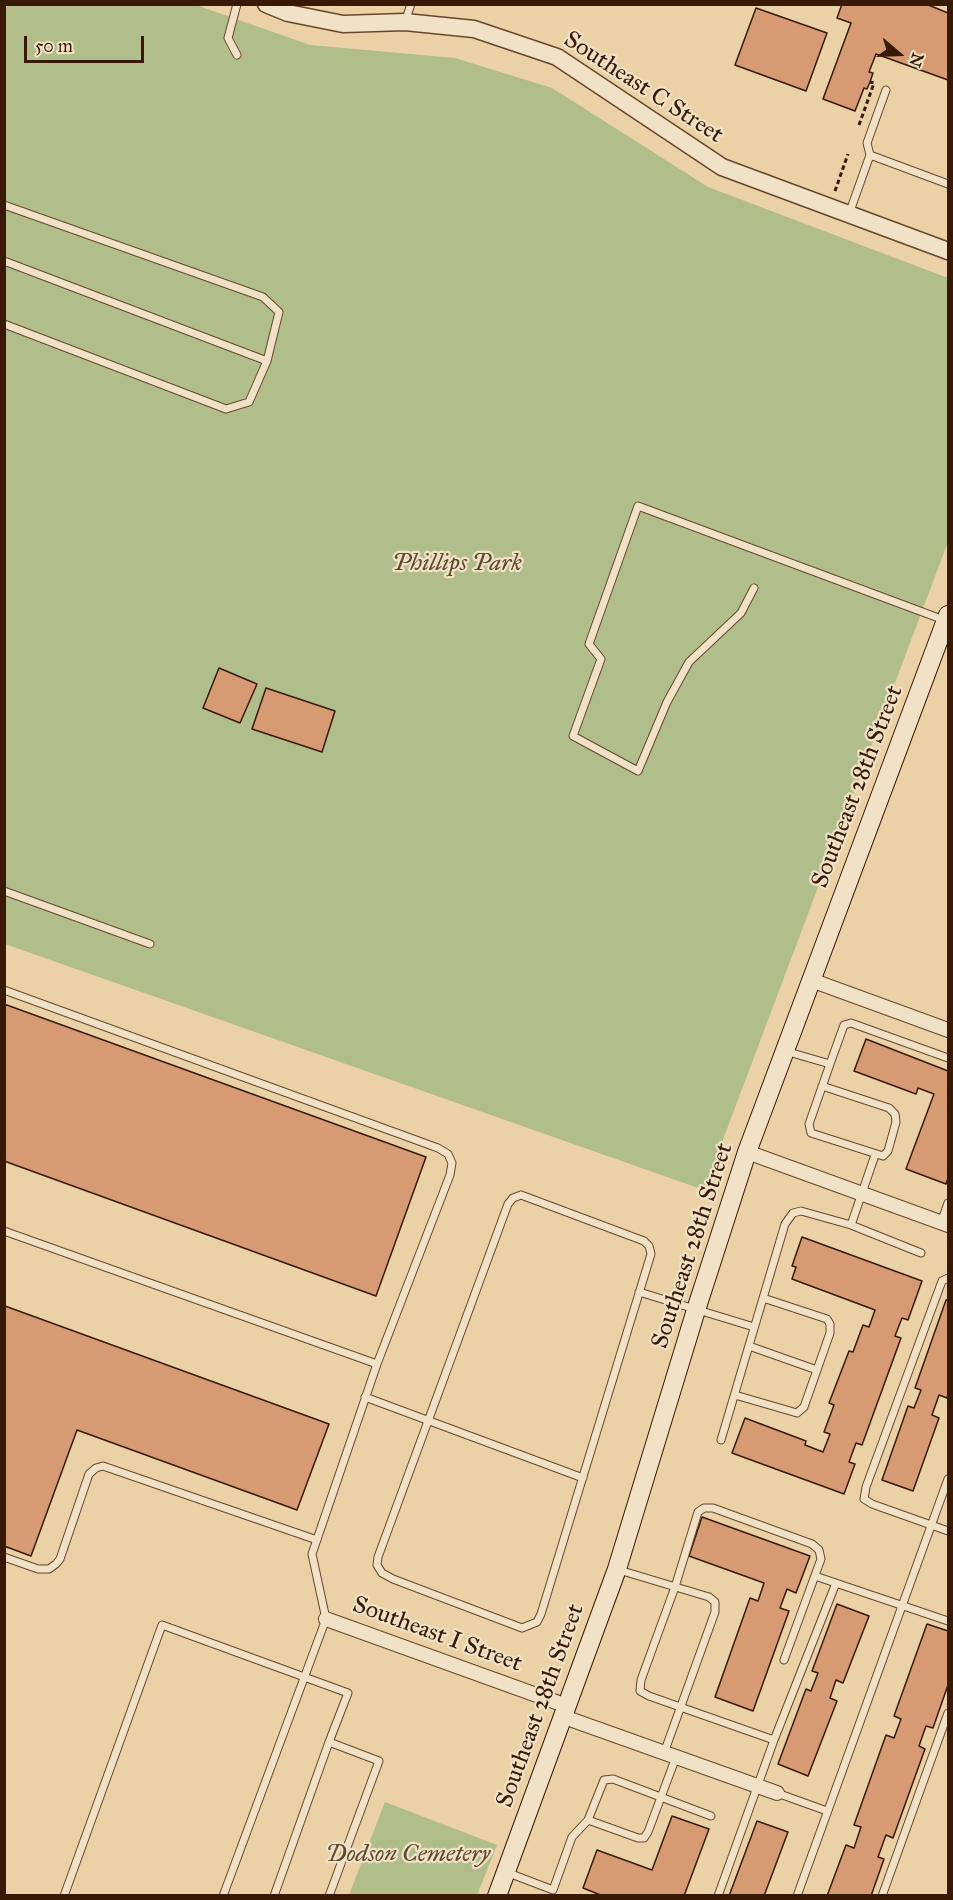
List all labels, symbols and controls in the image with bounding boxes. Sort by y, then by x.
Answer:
scale bar [27,24,147,62]
north arrow [869,24,929,84]
street label: Southeast C Street [558,26,728,150]
text: 50 m [35,35,73,57]
text: N [905,51,928,70]
park label: Phillips Park [392,550,522,578]
street label: Southeast 28th Street [806,682,910,892]
street label: Southeast 28th Street [646,1140,740,1352]
street label: Southeast I Street [348,1591,526,1679]
street label: Southeast 28th Street [491,1600,591,1812]
park label: Dodson Cemetery [326,1841,490,1869]

